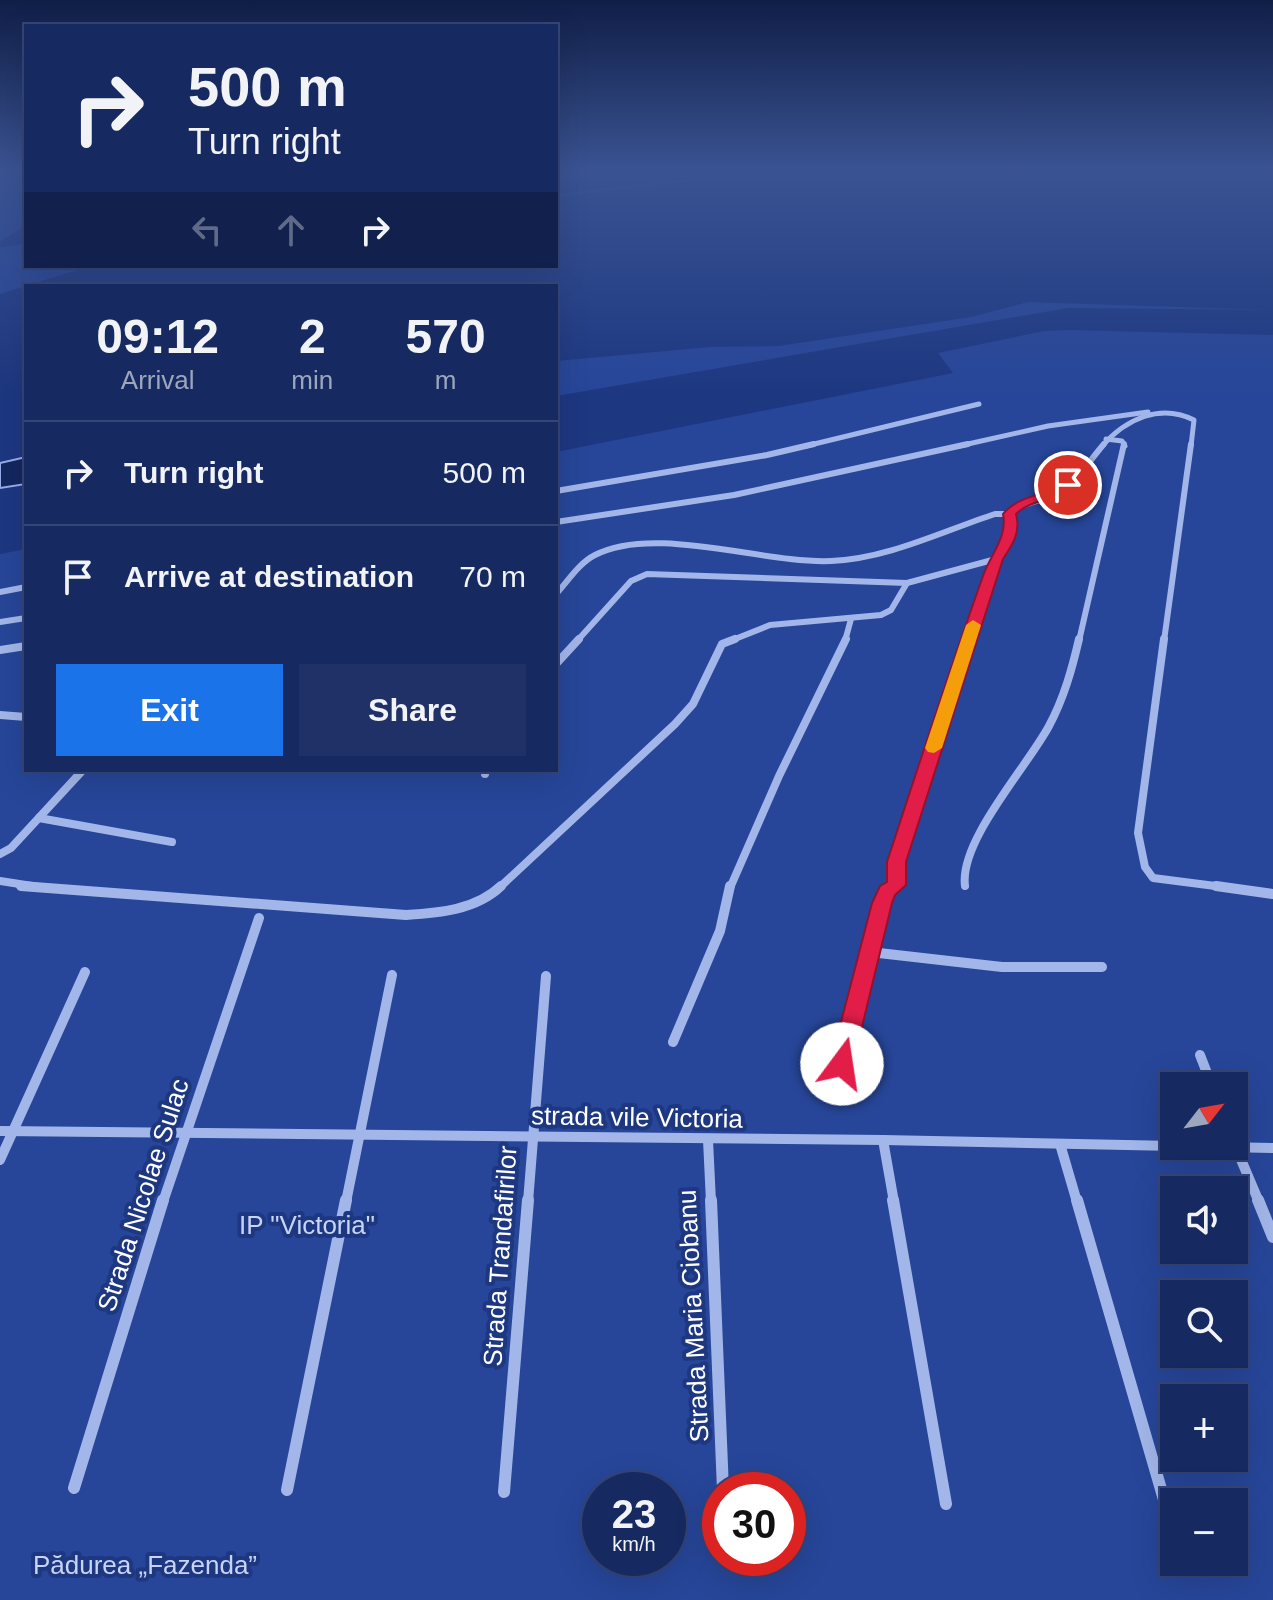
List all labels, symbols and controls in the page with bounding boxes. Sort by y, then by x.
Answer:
text: 500 m [188,55,347,118]
icon: right [56,56,160,160]
text: Turn right [188,121,341,162]
icon: left [185,208,229,252]
icon: ahead [269,208,313,252]
icon: right [353,208,397,252]
text: 09:12 [96,310,219,363]
text: 2 [299,310,326,363]
text: 570 [406,310,486,363]
text: Arrival [121,365,195,395]
text: min [291,365,333,395]
text: m [435,365,456,395]
icon: right [56,451,100,495]
pin [1034,451,1102,519]
text: Turn right [124,456,263,489]
text: 500 m [443,456,526,489]
icon: arrive [1046,463,1090,507]
icon: arrive [56,555,100,599]
text: Arrive at destination [124,560,414,593]
text: 70 m [459,560,526,593]
button: Exit [56,664,283,756]
button: Share [299,664,526,756]
position arrow [800,1022,884,1106]
north arrow [1160,1072,1248,1160]
map controls [1160,1072,1248,1576]
street label: Strada Nicolae Sulac [91,1075,195,1315]
street label: strada vile Victoria [531,1100,744,1134]
street label: Strada Trandafirilor [477,1144,523,1367]
button: sound [1160,1176,1248,1264]
street label: Strada Maria Ciobanu [671,1189,715,1443]
park label: IP "Victoria" [239,1210,375,1240]
button: search [1160,1280,1248,1368]
button: + [1160,1384,1248,1472]
speed limit sign: 30 [702,1472,806,1576]
button: − [1160,1488,1248,1576]
text: 23 [612,1492,656,1536]
text: km/h [612,1533,656,1555]
park label: Pădurea „Fazenda” [33,1550,257,1580]

